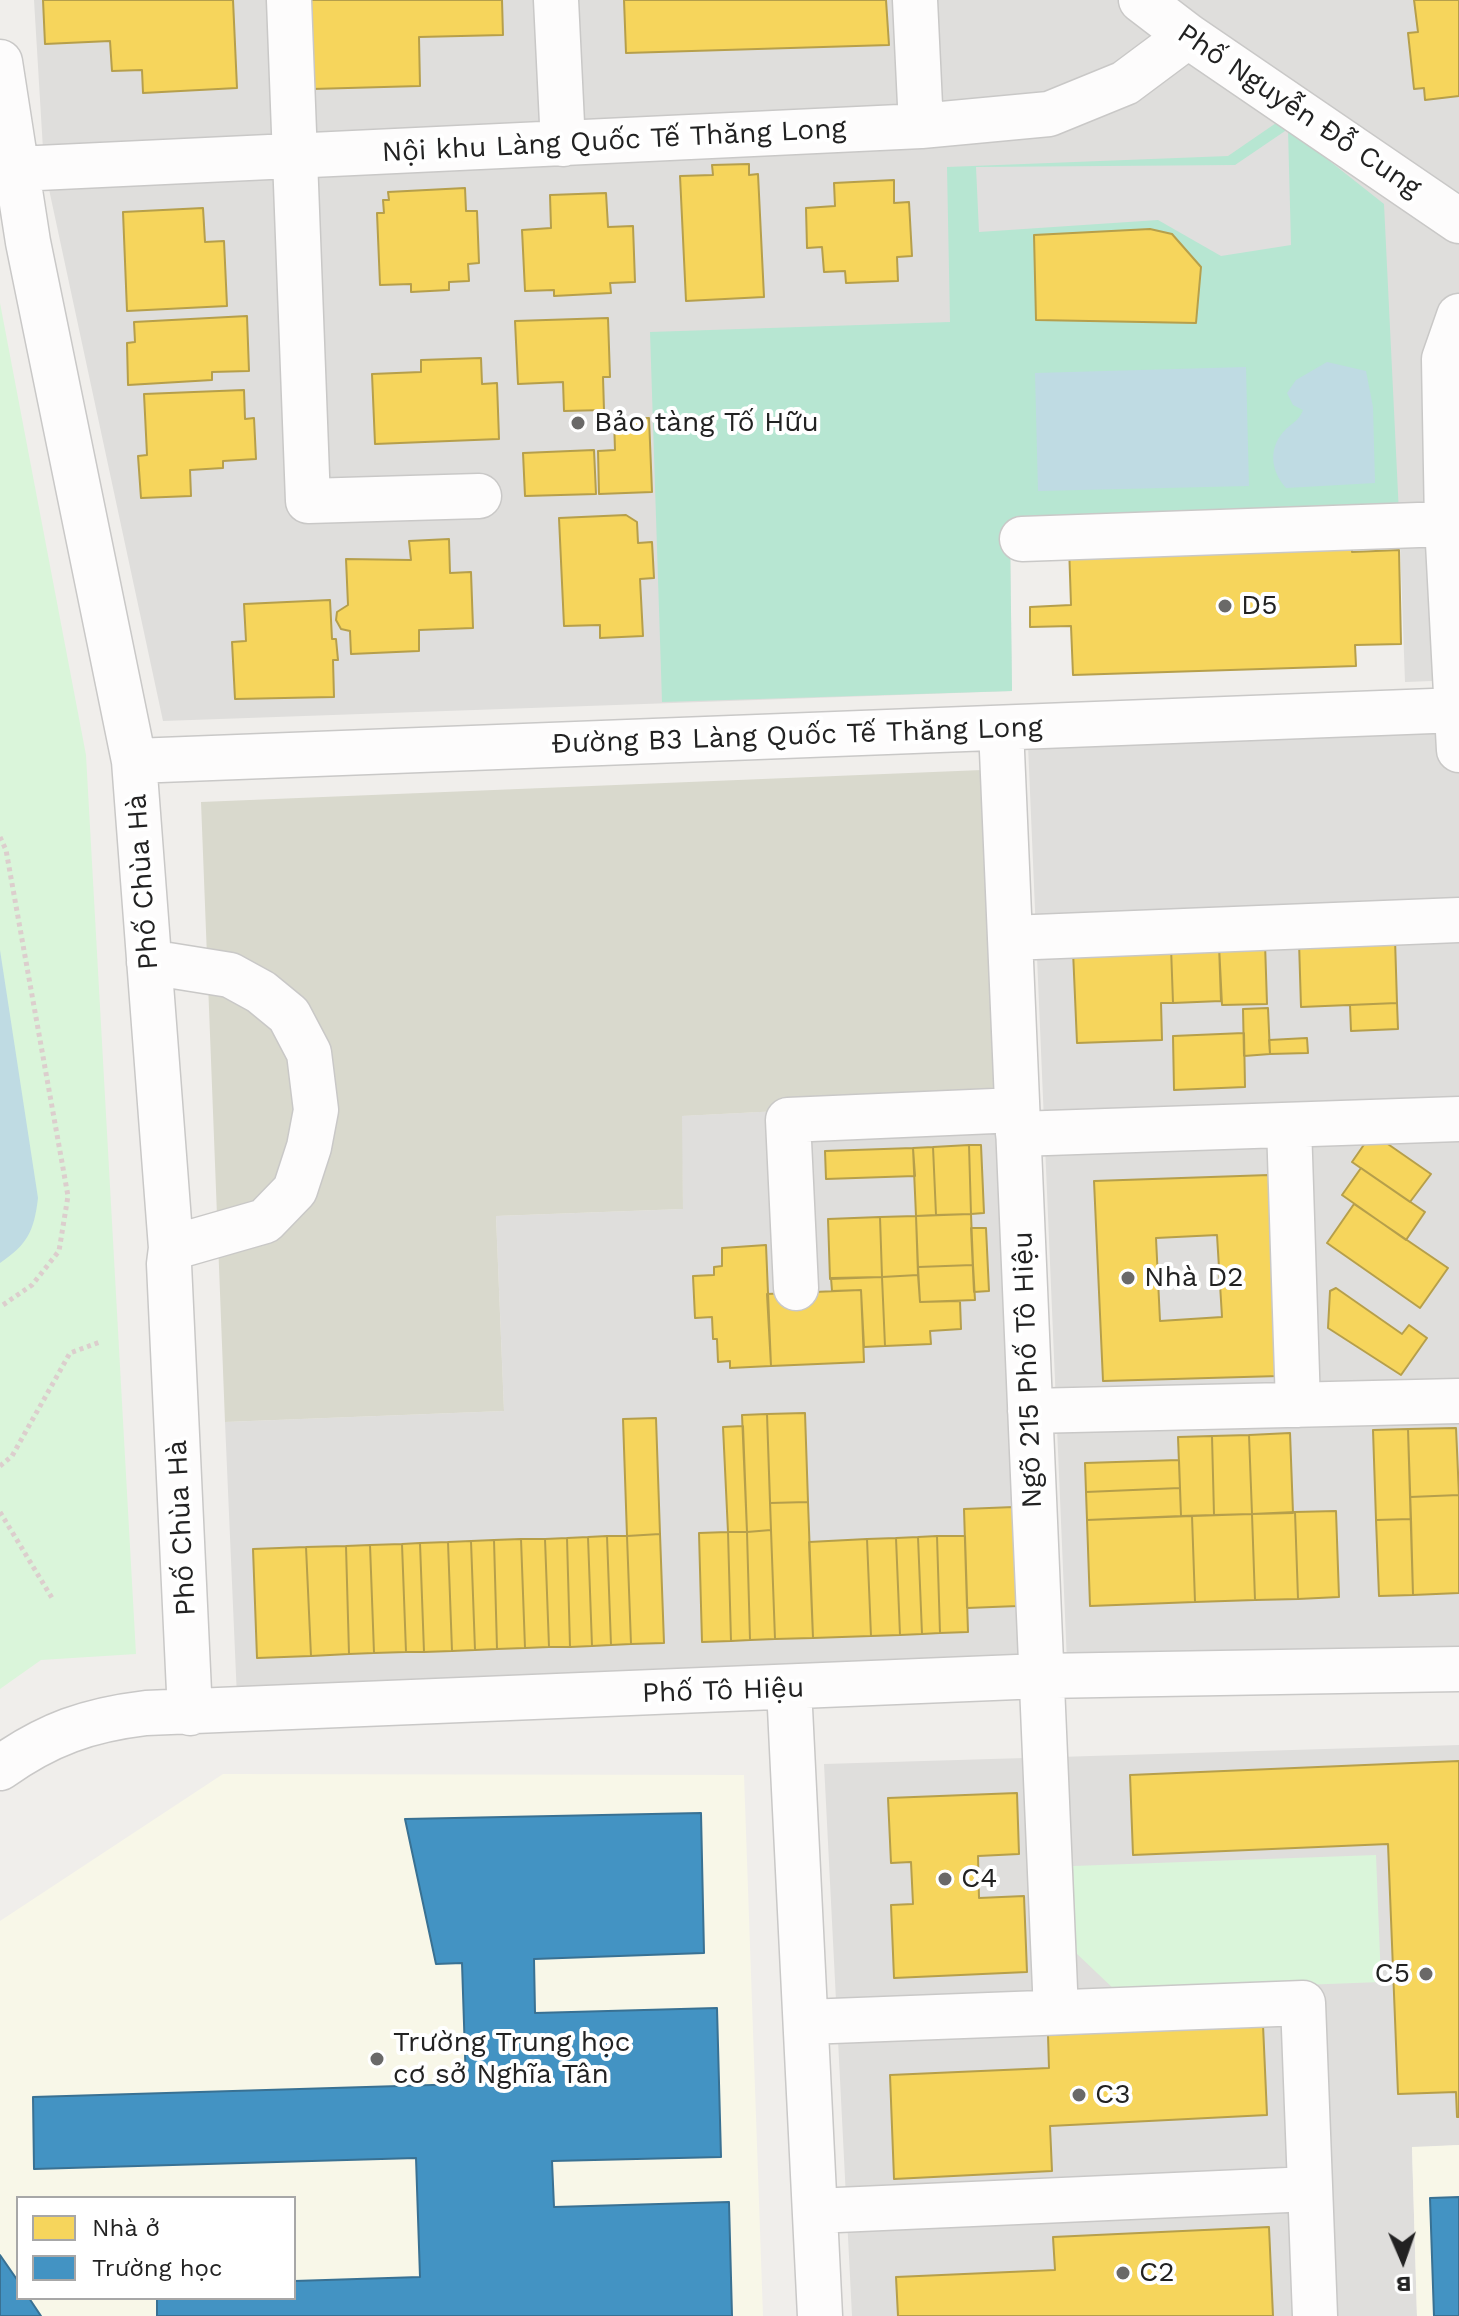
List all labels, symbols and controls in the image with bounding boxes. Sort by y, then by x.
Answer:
street label: Phố Nguyễn Đỗ Cung [1171,17,1427,205]
street label: Nội khu Làng Quốc Tế Thăng Long [381,112,847,170]
place label: Bảo tàng Tố Hữu [594,406,819,440]
marker: Bảo tàng Tố Hữu [569,414,587,432]
place label: D5 [1241,589,1277,623]
marker: D5 [1216,597,1234,615]
street label: Đường B3 Làng Quốc Tế Thăng Long [551,711,1043,761]
street label: Phố Chùa Hà [120,793,166,971]
street label: Ngõ 215 Phố Tô Hiệu [1006,1231,1050,1509]
place label: Nhà D2 [1144,1261,1244,1295]
marker: Nhà D2 [1119,1269,1137,1287]
street label: Phố Chùa Hà [161,1439,203,1617]
street label: Phố Tô Hiệu [641,1671,805,1711]
place label: C4 [961,1862,997,1896]
marker: C4 [936,1870,954,1888]
place label: C5 [1374,1957,1410,1991]
marker: C5 [1417,1965,1435,1983]
place label: Trường Trung học cơ sở Nghĩa Tân [393,2026,631,2092]
marker: Trường Trung học cơ sở Nghĩa Tân [368,2050,386,2068]
place label: C3 [1095,2078,1131,2112]
marker: C3 [1070,2086,1088,2104]
legend [16,2196,296,2300]
text: Nhà ở [92,2214,160,2242]
north arrow [1363,2220,1443,2300]
text: Trường học [92,2254,222,2282]
place label: C2 [1139,2256,1175,2290]
marker: C2 [1114,2264,1132,2282]
text: B [1396,2272,1412,2297]

